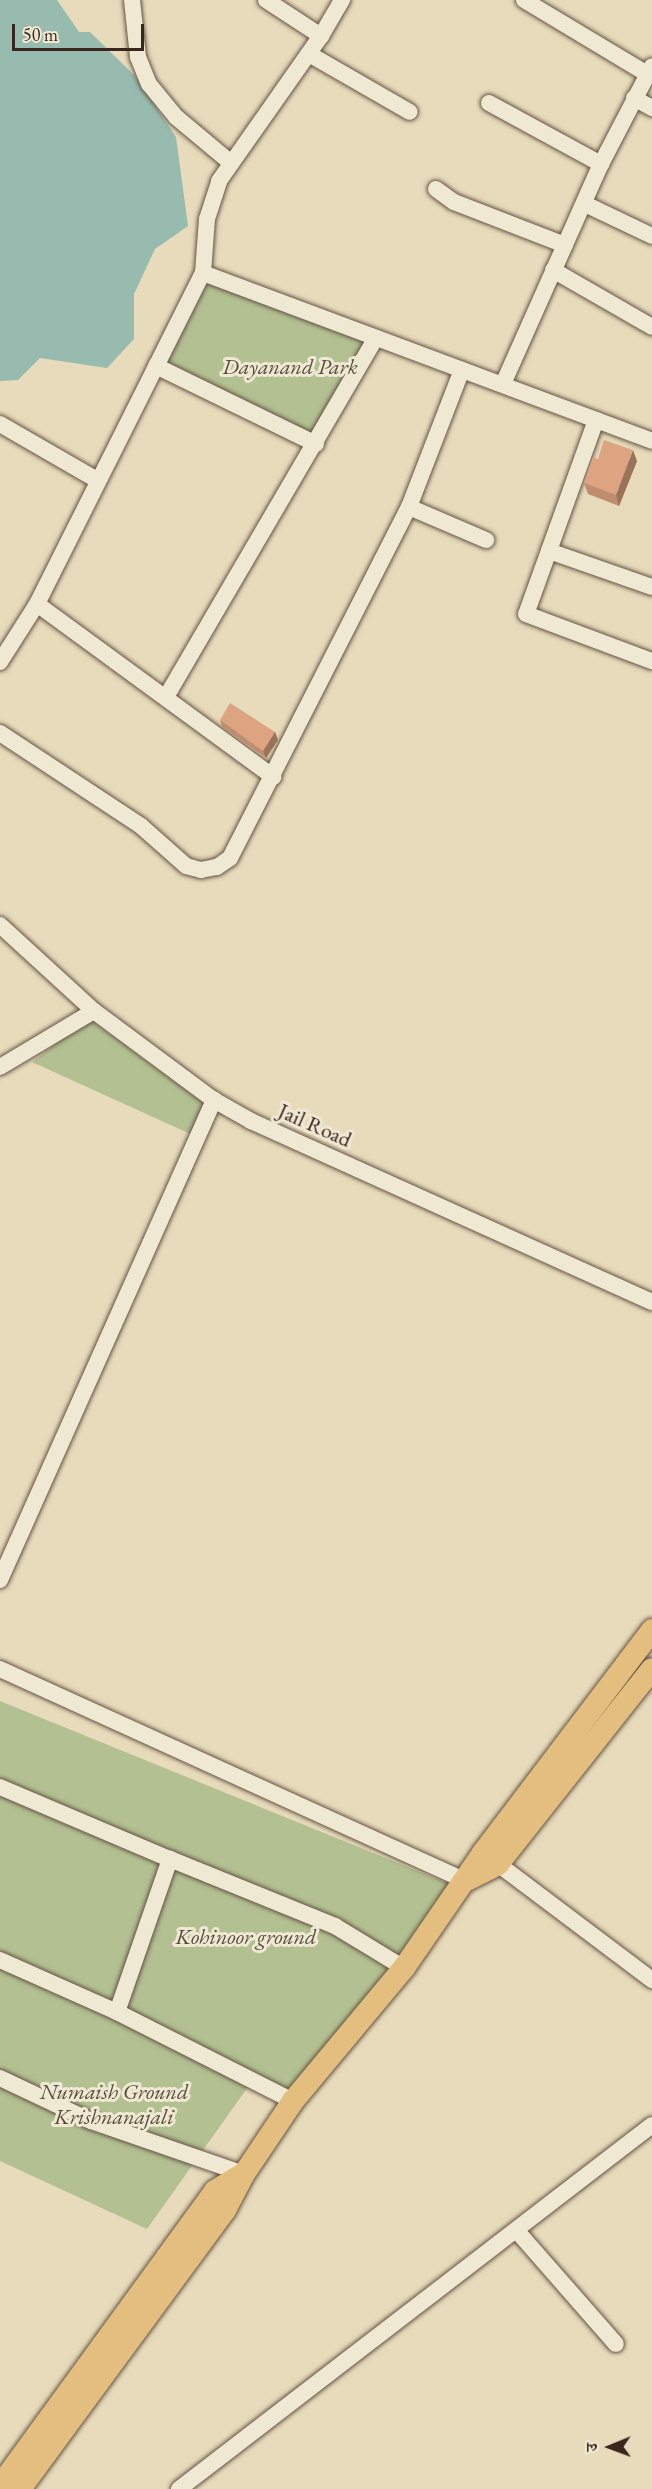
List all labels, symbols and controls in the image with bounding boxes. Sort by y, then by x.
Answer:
scale bar [15,12,147,50]
text: 50 m [23,23,58,46]
park label: Dayanand Park [222,354,358,380]
street label: Jail Road [274,1097,356,1153]
park label: Kohinoor ground [176,1924,316,1950]
park label: Numaish Ground Krishnanajali [40,2078,188,2130]
north arrow [580,2417,640,2477]
text: उ [581,2443,602,2452]

